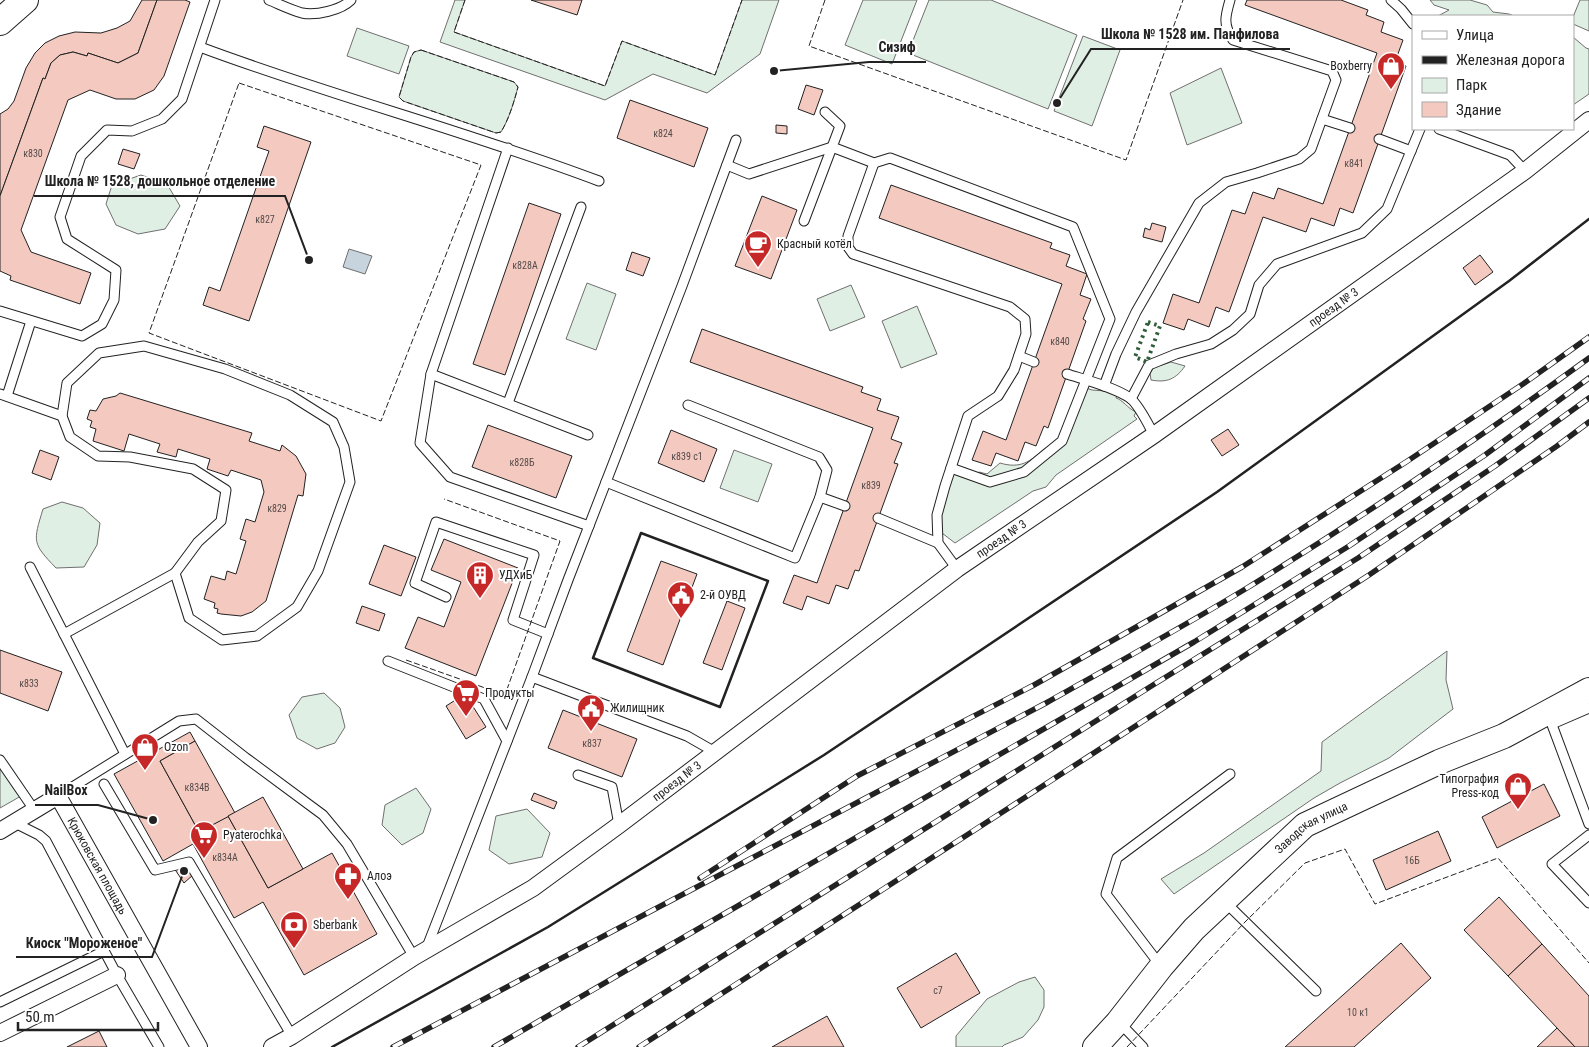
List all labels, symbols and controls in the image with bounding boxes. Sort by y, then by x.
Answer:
legend [1412,15,1574,130]
callout: Школа № 1528 им. Панфилова [1091,20,1290,49]
text: Школа № 1528 им. Панфилова [1101,26,1279,42]
text: Улица [1456,26,1494,44]
callout: Сизиф [869,33,926,62]
text: Сизиф [878,39,916,55]
shop icon: Boxberry [1376,51,1406,90]
text: Железная дорога [1456,51,1565,69]
place label: Boxberry [1330,59,1372,73]
text: Парк [1456,76,1487,94]
text: Здание [1456,101,1501,119]
house number: к824 [653,128,673,139]
house number: к830 [23,148,43,159]
house number: к841 [1344,158,1364,169]
callout: Школа № 1528, дошкольное отделение [34,167,285,196]
text: Школа № 1528, дошкольное отделение [45,173,276,189]
house number: к827 [255,214,275,225]
cafe icon: Красный котёл [743,229,773,268]
place label: Красный котёл [777,237,852,251]
house number: к828А [512,260,538,271]
street label: проезд № 3 [1306,285,1361,330]
house number: к840 [1050,336,1070,347]
house number: к839 с1 [671,451,703,462]
house number: к828Б [509,457,535,468]
house number: к839 [861,480,881,491]
house number: к829 [267,503,287,514]
street label: проезд № 3 [974,517,1029,561]
building icon: УДХиБ [465,560,495,599]
place label: УДХиБ [499,568,533,582]
public building icon: 2-й ОУВД [666,580,696,619]
place label: 2-й ОУВД [700,588,746,602]
house number: к833 [19,678,39,689]
supermarket icon: Продукты [451,678,481,717]
place label: Продукты [485,686,534,700]
public building icon: Жилищник [576,693,606,732]
place label: Жилищник [610,701,665,715]
shop icon: Ozon [130,732,160,771]
house number: к837 [582,738,602,749]
place label: Ozon [164,740,188,754]
street label: проезд № 3 [650,758,704,804]
shop icon: Типография Press-код [1503,771,1533,810]
place label: Типография Press-код [1440,772,1500,800]
callout: NailBox [35,776,98,805]
text: NailBox [44,782,88,798]
house number: к834В [184,782,210,793]
street label: Заводская улица [1272,799,1350,856]
street label: Крюковская площадь [64,815,130,917]
supermarket icon: Pyaterochka [189,820,219,859]
place label: Pyaterochka [223,828,282,842]
house number: к834А [212,852,238,863]
house number: 16Б [1404,855,1420,866]
pharmacy icon: Алоэ [333,861,363,900]
place label: Алоэ [367,869,392,883]
bank icon: Sberbank [279,910,309,949]
place label: Sberbank [313,918,358,932]
callout: Киоск "Мороженое" [16,928,152,957]
text: Киоск "Мороженое" [26,935,143,951]
house number: с7 [933,985,943,996]
scale bar [18,1000,158,1032]
house number: 10 к1 [1347,1007,1369,1018]
text: 50 m [25,1008,55,1026]

